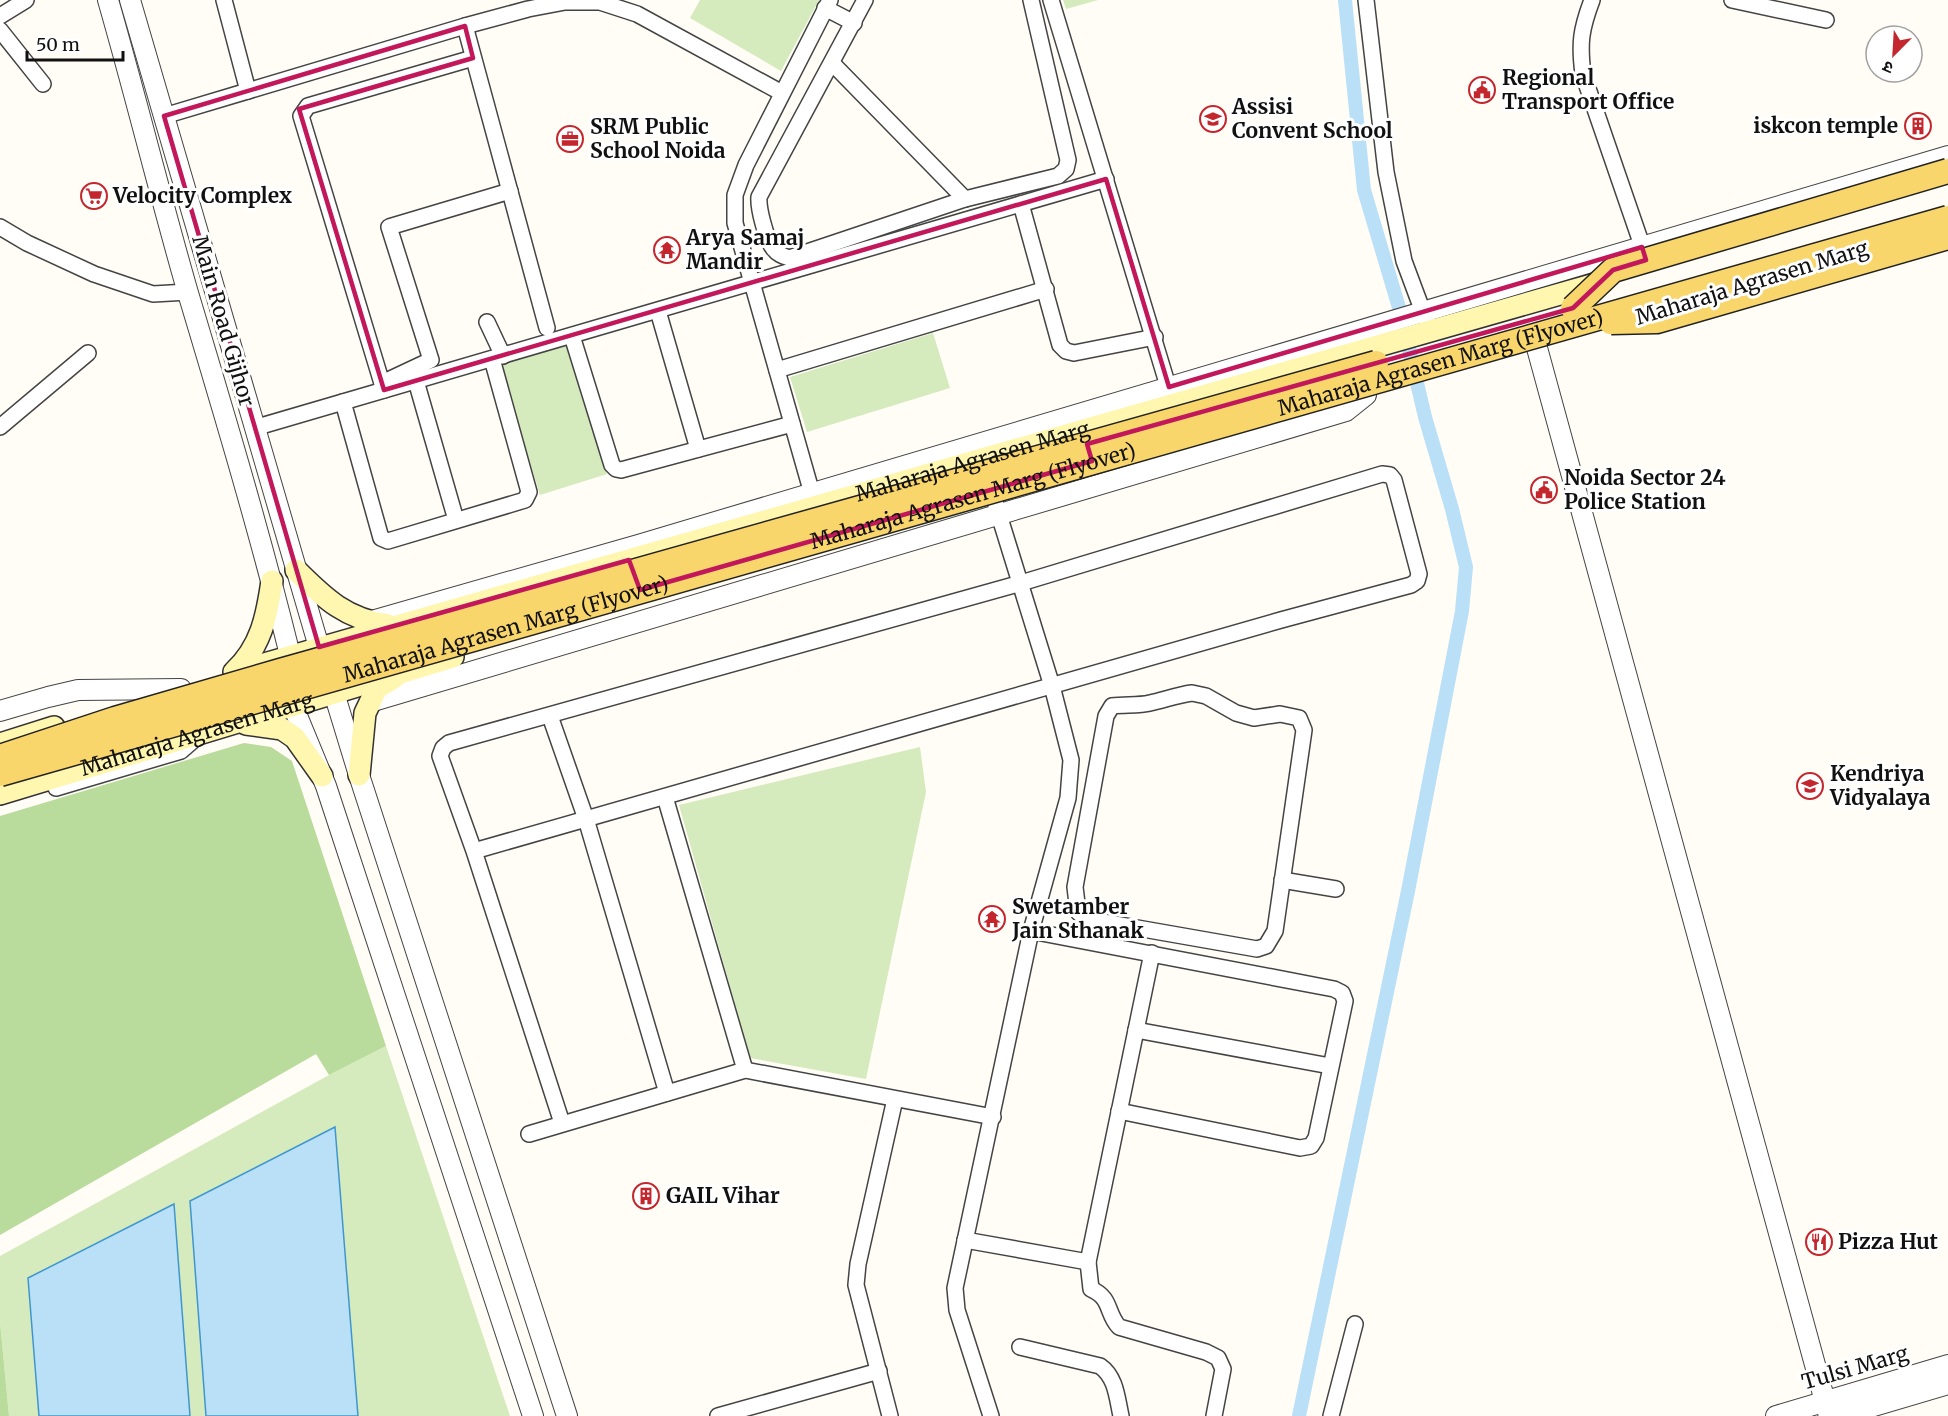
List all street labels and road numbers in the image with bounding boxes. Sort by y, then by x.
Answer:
street label: Main Road Gijhor [186,232,261,409]
street label: Maharaja Agrasen Marg [1632,234,1872,331]
street label: Maharaja Agrasen Marg (Flyover) [1274,303,1606,422]
street label: Maharaja Agrasen Marg [852,415,1093,507]
street label: Maharaja Agrasen Marg (Flyover) [807,436,1139,555]
street label: Maharaja Agrasen Marg (Flyover) [340,570,672,688]
street label: Maharaja Agrasen Marg [77,686,317,782]
street label: Tulsi Marg [1798,1339,1912,1396]

